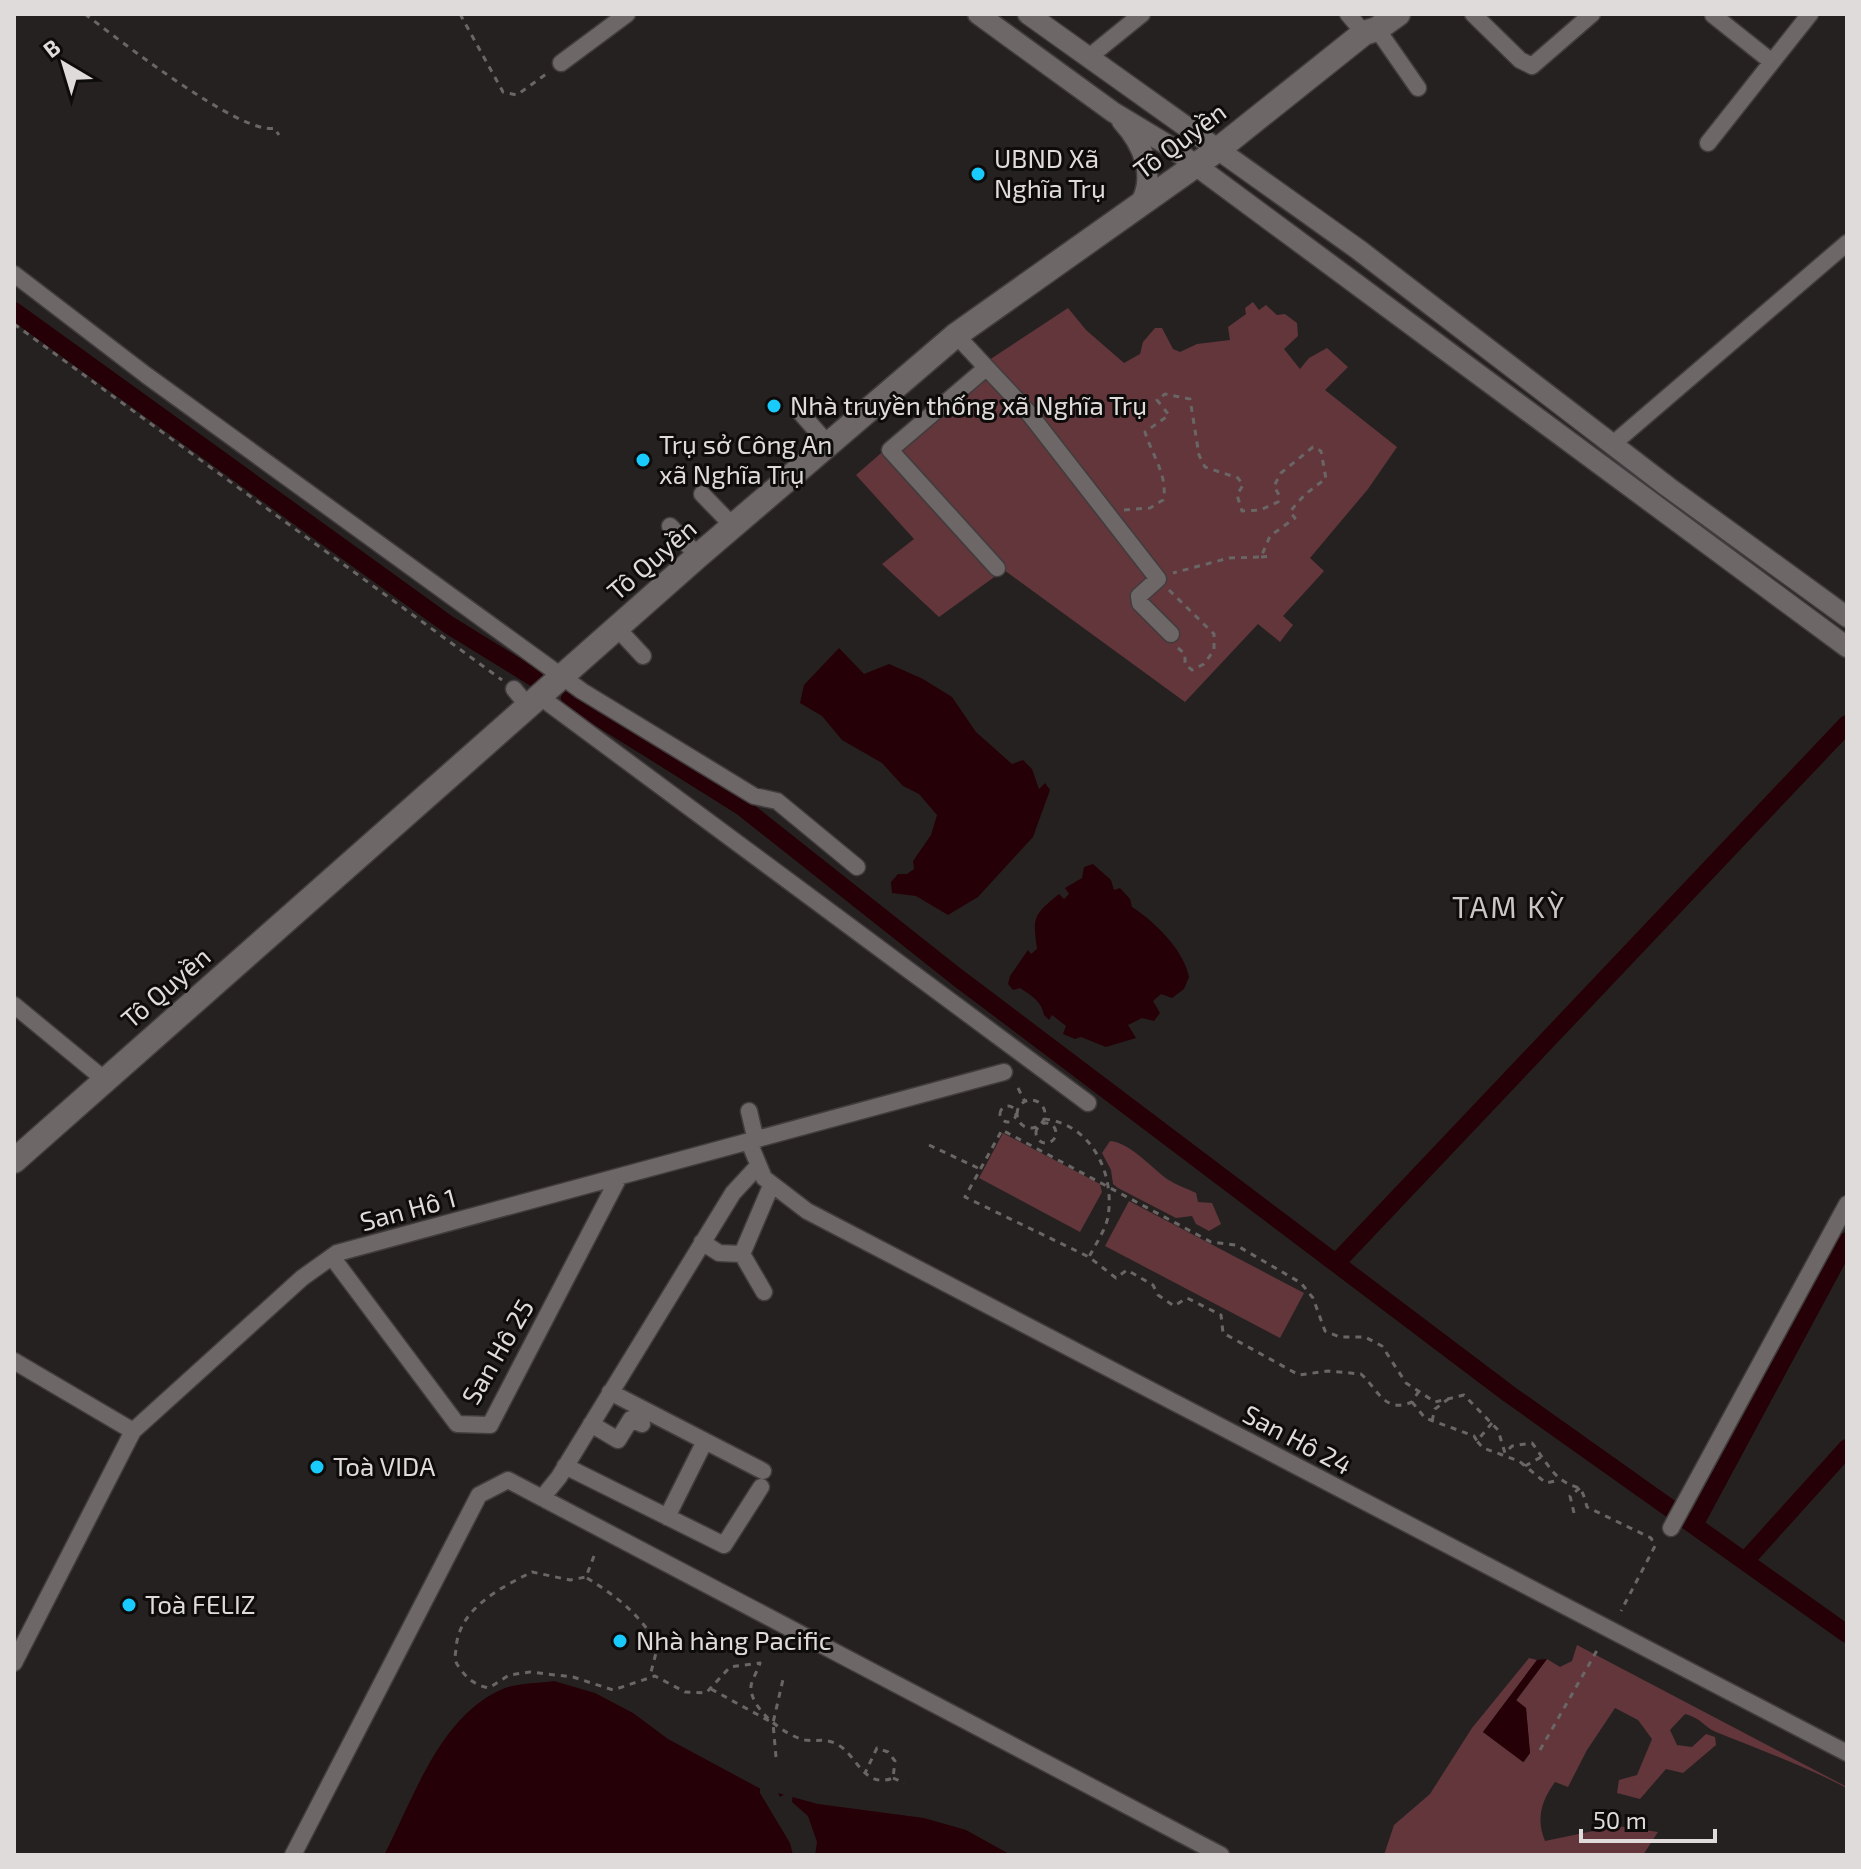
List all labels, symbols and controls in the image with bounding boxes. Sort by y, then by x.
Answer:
north arrow [24,24,104,104]
text: B [38,33,65,62]
street label: Tô Quyền [1127,95,1231,185]
place label: UBND Xã Nghĩa Trụ [994,142,1106,203]
marker: UBND Xã Nghĩa Trụ [969,165,987,183]
place label: Nhà truyền thống xã Nghĩa Trụ [790,389,1147,420]
marker: Nhà truyền thống xã Nghĩa Trụ [765,397,783,415]
place label: Trụ sở Công An xã Nghĩa Trụ [659,428,832,489]
marker: Trụ sở Công An xã Nghĩa Trụ [634,451,652,469]
street label: Tô Quyền [600,512,702,606]
district label: TAM KỲ [1452,888,1566,924]
street label: Tô Quyền [114,940,216,1034]
street label: San Hô 1 [356,1181,459,1236]
street label: San Hô 25 [454,1293,539,1409]
street label: San Hô 24 [1238,1397,1357,1480]
place label: Toà VIDA [333,1450,435,1481]
marker: Toà VIDA [308,1458,326,1476]
place label: Toà FELIZ [145,1588,256,1619]
marker: Toà FELIZ [120,1596,138,1614]
place label: Nhà hàng Pacific [636,1624,831,1655]
marker: Nhà hàng Pacific [611,1632,629,1650]
scale bar [1581,1793,1715,1843]
text: 50 m [1593,1805,1647,1834]

